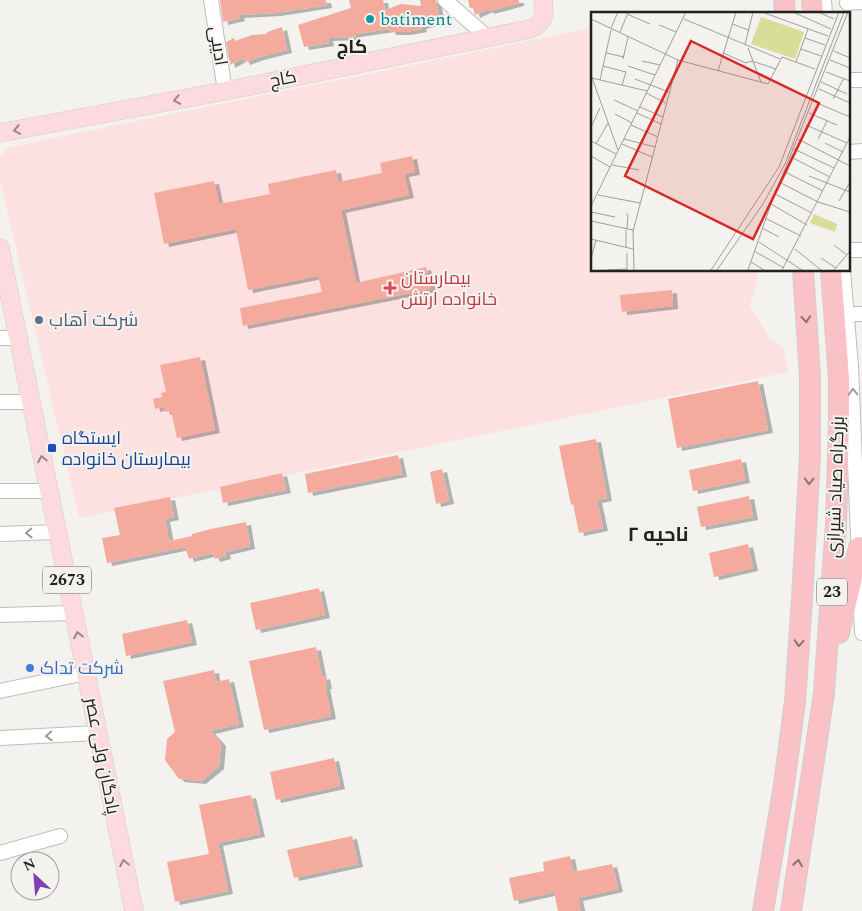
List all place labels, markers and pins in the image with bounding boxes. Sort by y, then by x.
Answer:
place label: batiment [380,6,452,33]
marker: batiment [364,13,376,25]
place label: بیمارستان خانواده ارتش [401,265,497,313]
marker: بیمارستان خانواده ارتش [383,281,397,295]
place label: شرکت آهاب [49,307,138,334]
marker: شرکت آهاب [33,314,45,326]
place label: ایستگاه بیمارستان خانواده [62,425,191,473]
marker: ایستگاه بیمارستان خانواده [46,442,58,454]
place label: شرکت تداک [40,655,124,682]
marker: شرکت تداک [24,662,36,674]

